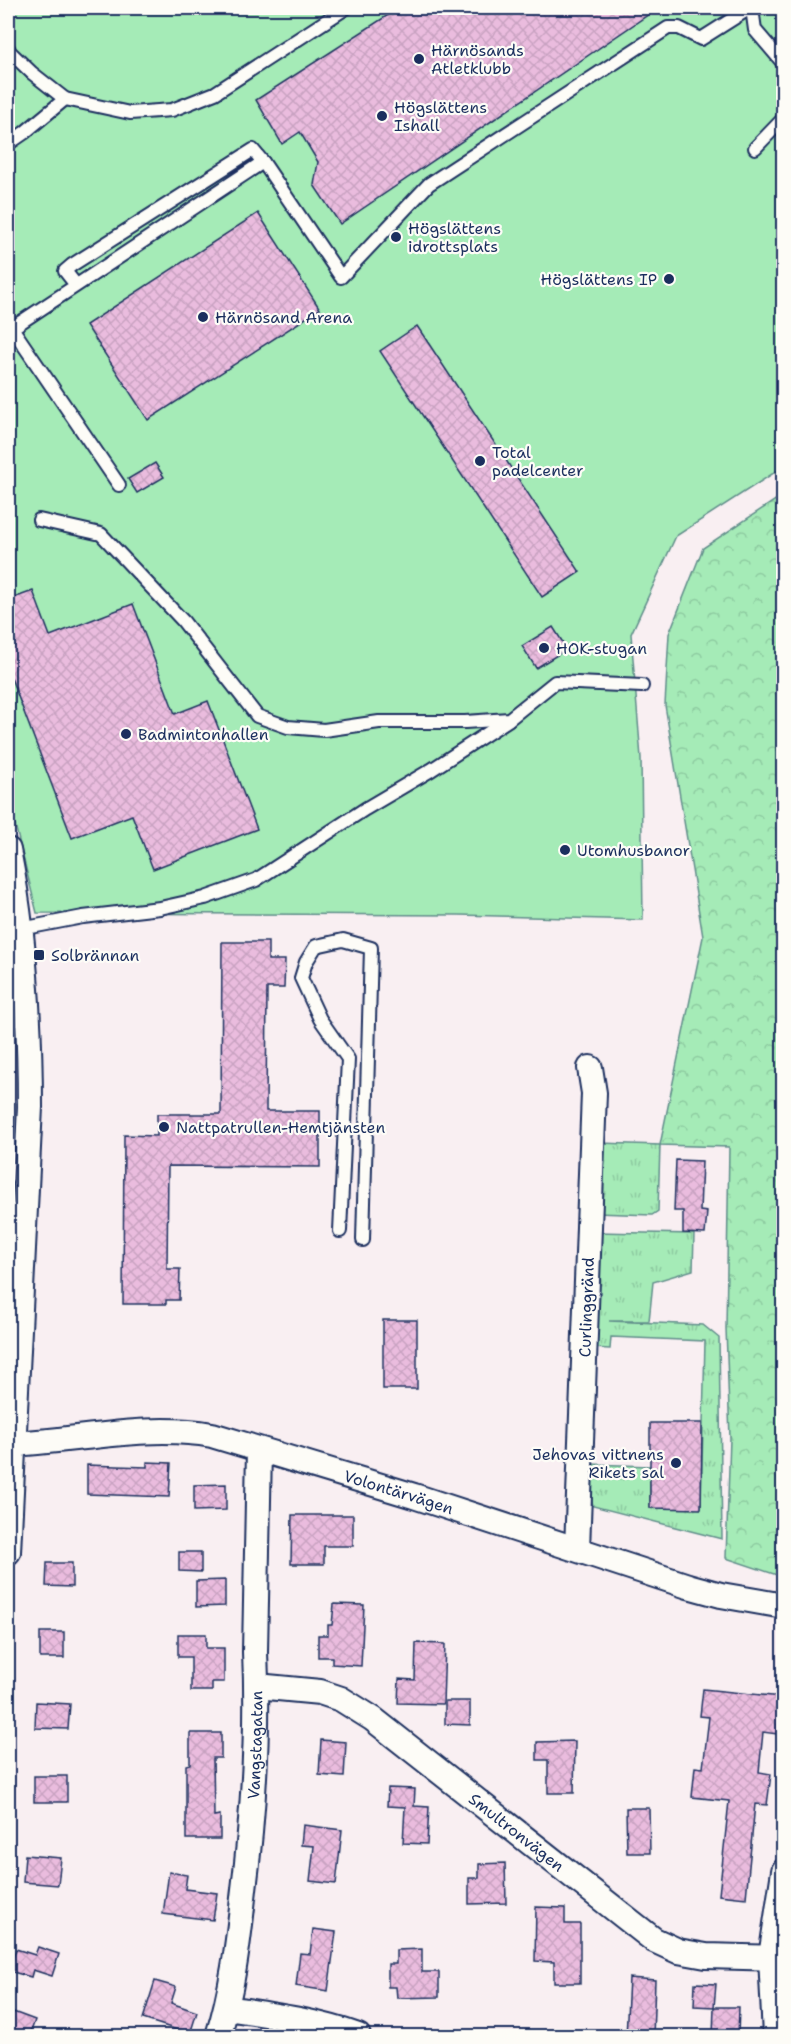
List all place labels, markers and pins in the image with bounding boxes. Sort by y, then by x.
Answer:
place label: Härnösands Atletklubb [431,40,524,79]
marker: Härnösands Atletklubb [412,52,426,66]
place label: Högslättens Ishall [394,97,487,136]
marker: Högslättens Ishall [375,109,389,123]
place label: Högslättens idrottsplats [408,218,501,257]
marker: Högslättens idrottsplats [389,230,403,244]
place label: Högslättens IP [540,269,657,290]
marker: Högslättens IP [662,272,676,286]
place label: Härnösand Arena [215,307,352,328]
marker: Härnösand Arena [196,310,210,324]
place label: Total padelcenter [492,442,584,481]
marker: Total padelcenter [473,454,487,468]
place label: HOK-stugan [556,638,647,659]
marker: HOK-stugan [537,641,551,655]
place label: Badmintonhallen [138,724,269,745]
marker: Badmintonhallen [119,727,133,741]
place label: Utomhusbanor [577,840,690,861]
marker: Utomhusbanor [558,843,572,857]
place label: Solbrännan [51,945,139,966]
marker: Solbrännan [32,948,46,962]
place label: Nattpatrullen-Hemtjänsten [176,1117,386,1138]
marker: Nattpatrullen-Hemtjänsten [157,1120,171,1134]
place label: Jehovas vittnens Rikets sal [532,1444,664,1483]
marker: Jehovas vittnens Rikets sal [669,1456,683,1470]

